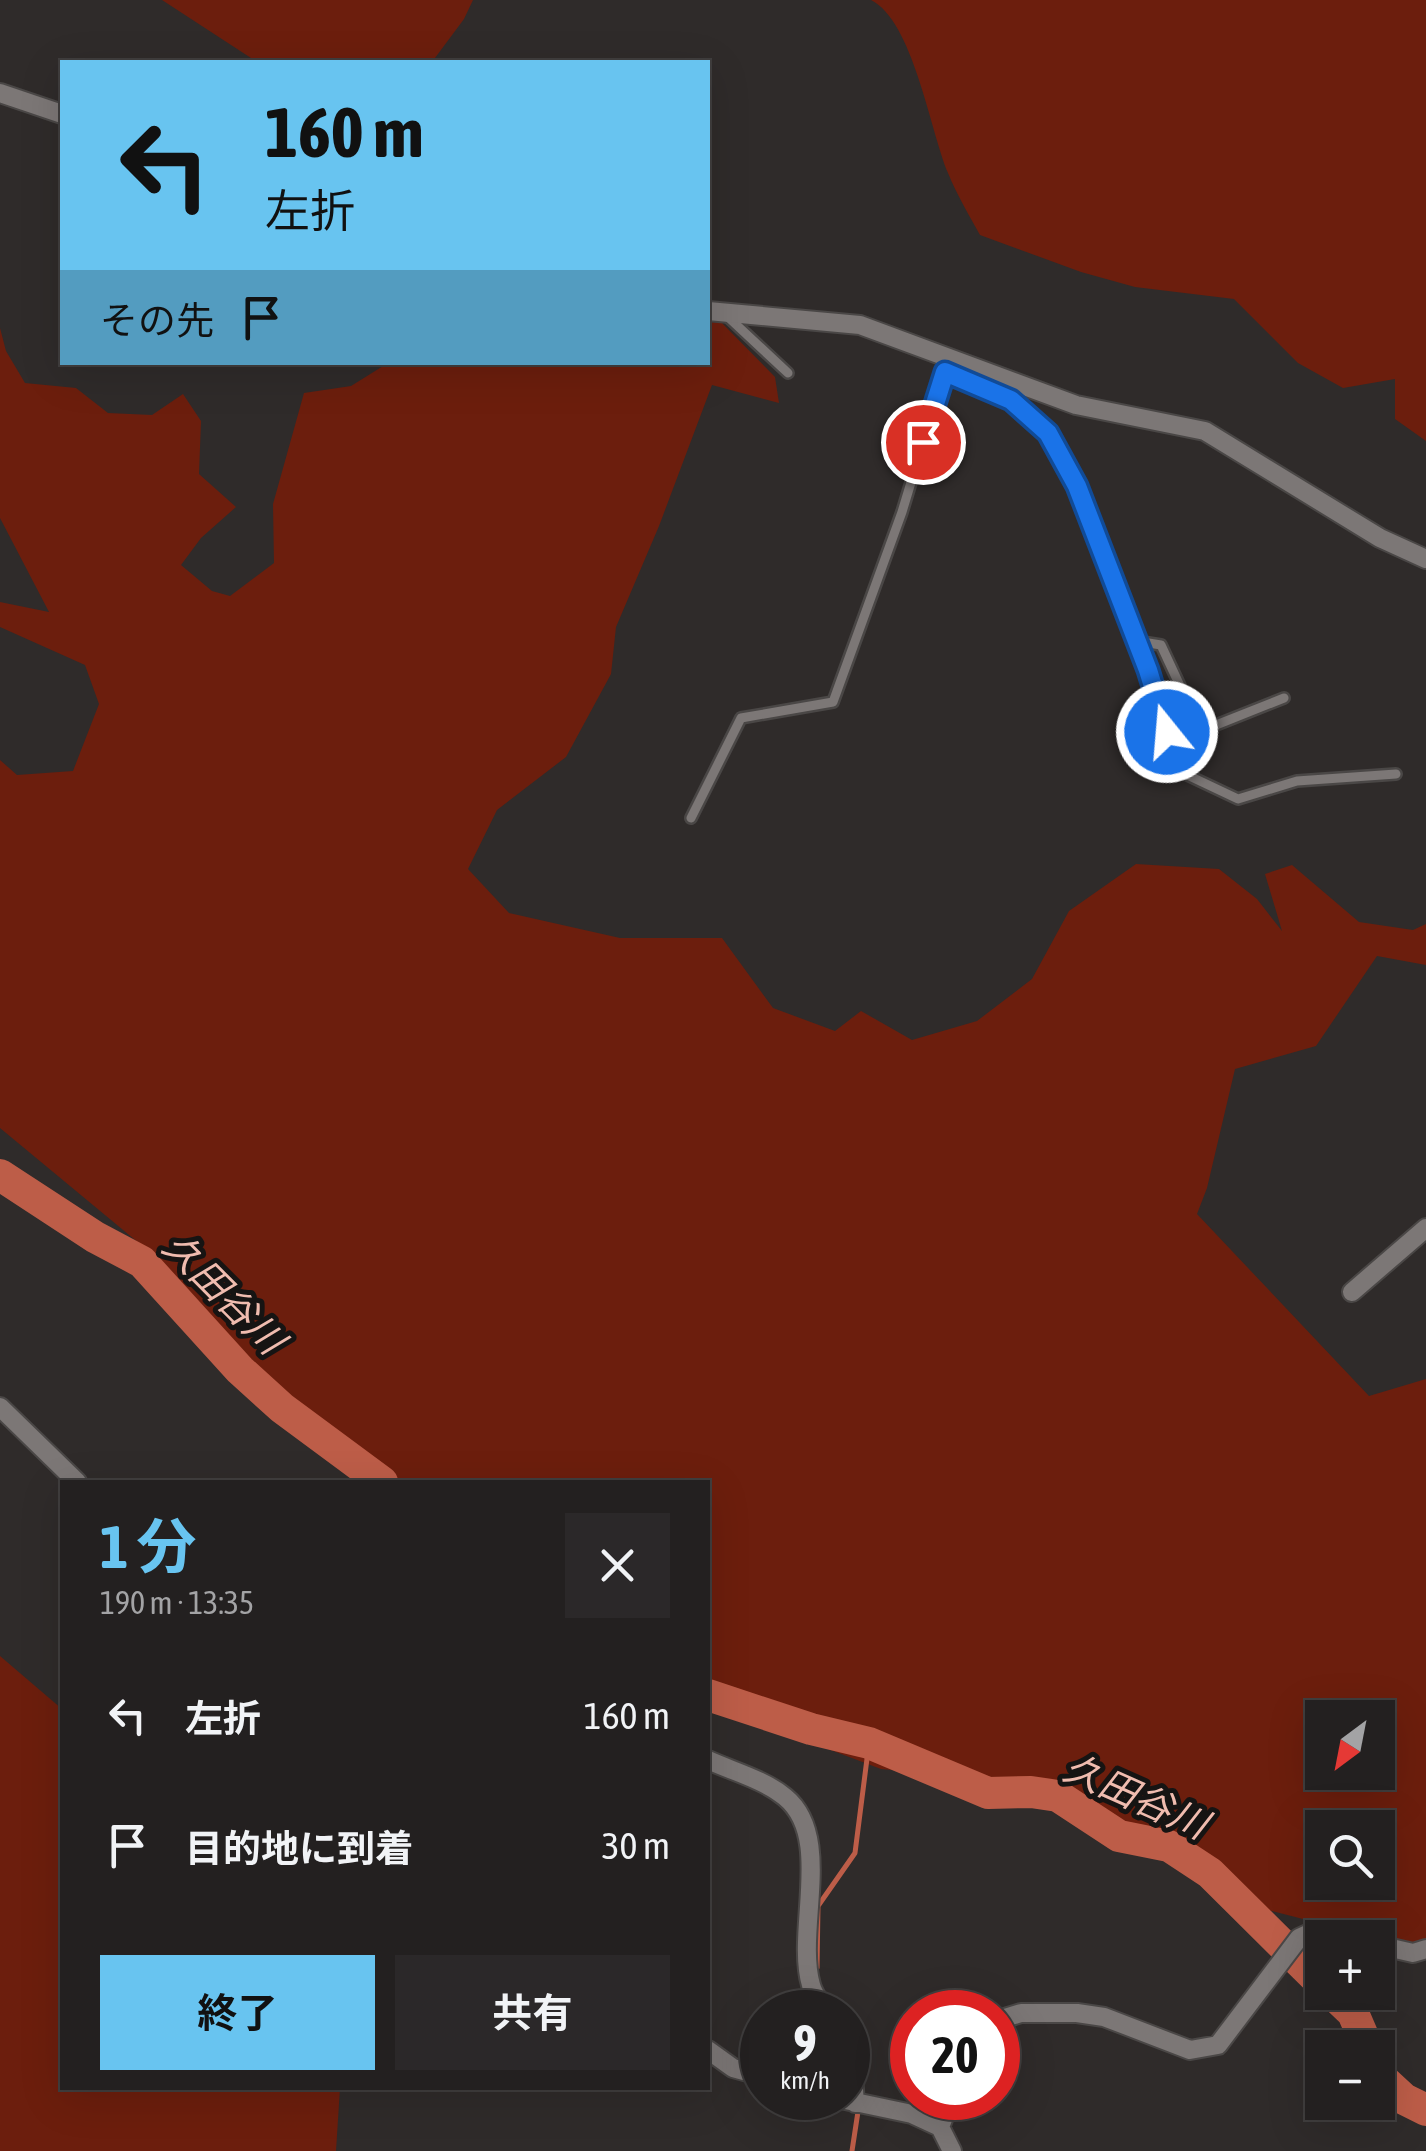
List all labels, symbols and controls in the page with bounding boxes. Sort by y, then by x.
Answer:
text: 160 m [265,92,424,172]
icon: left [100,100,230,230]
text: 左折 [265,185,355,237]
icon: arrive [234,290,289,345]
text: その先 [100,299,214,342]
pin [881,400,966,485]
icon: arrive [896,415,951,470]
position arrow [1115,680,1219,784]
water label: 久田谷川 [155,1224,296,1365]
text: 1 分 [100,1512,196,1581]
button: close [565,1513,670,1618]
text: 190 m · 13:35 [100,1584,254,1621]
icon: left [100,1688,155,1743]
text: 160 m [584,1694,670,1737]
text: 左折 [185,1697,261,1740]
north arrow [1305,1700,1395,1790]
map controls [1305,1700,1395,2120]
water label: 久田谷川 [1058,1745,1218,1848]
button: search [1305,1810,1395,1900]
icon: arrive [100,1818,155,1873]
text: 30 m [602,1824,670,1867]
text: 目的地に到着 [185,1827,413,1870]
button: + [1305,1920,1395,2010]
button: 終了 [100,1955,375,2070]
button: 共有 [395,1955,670,2070]
speed limit sign: 20 [890,1990,1020,2120]
text: 9 [793,2014,817,2072]
button: − [1305,2030,1395,2120]
text: km/h [780,2066,830,2094]

